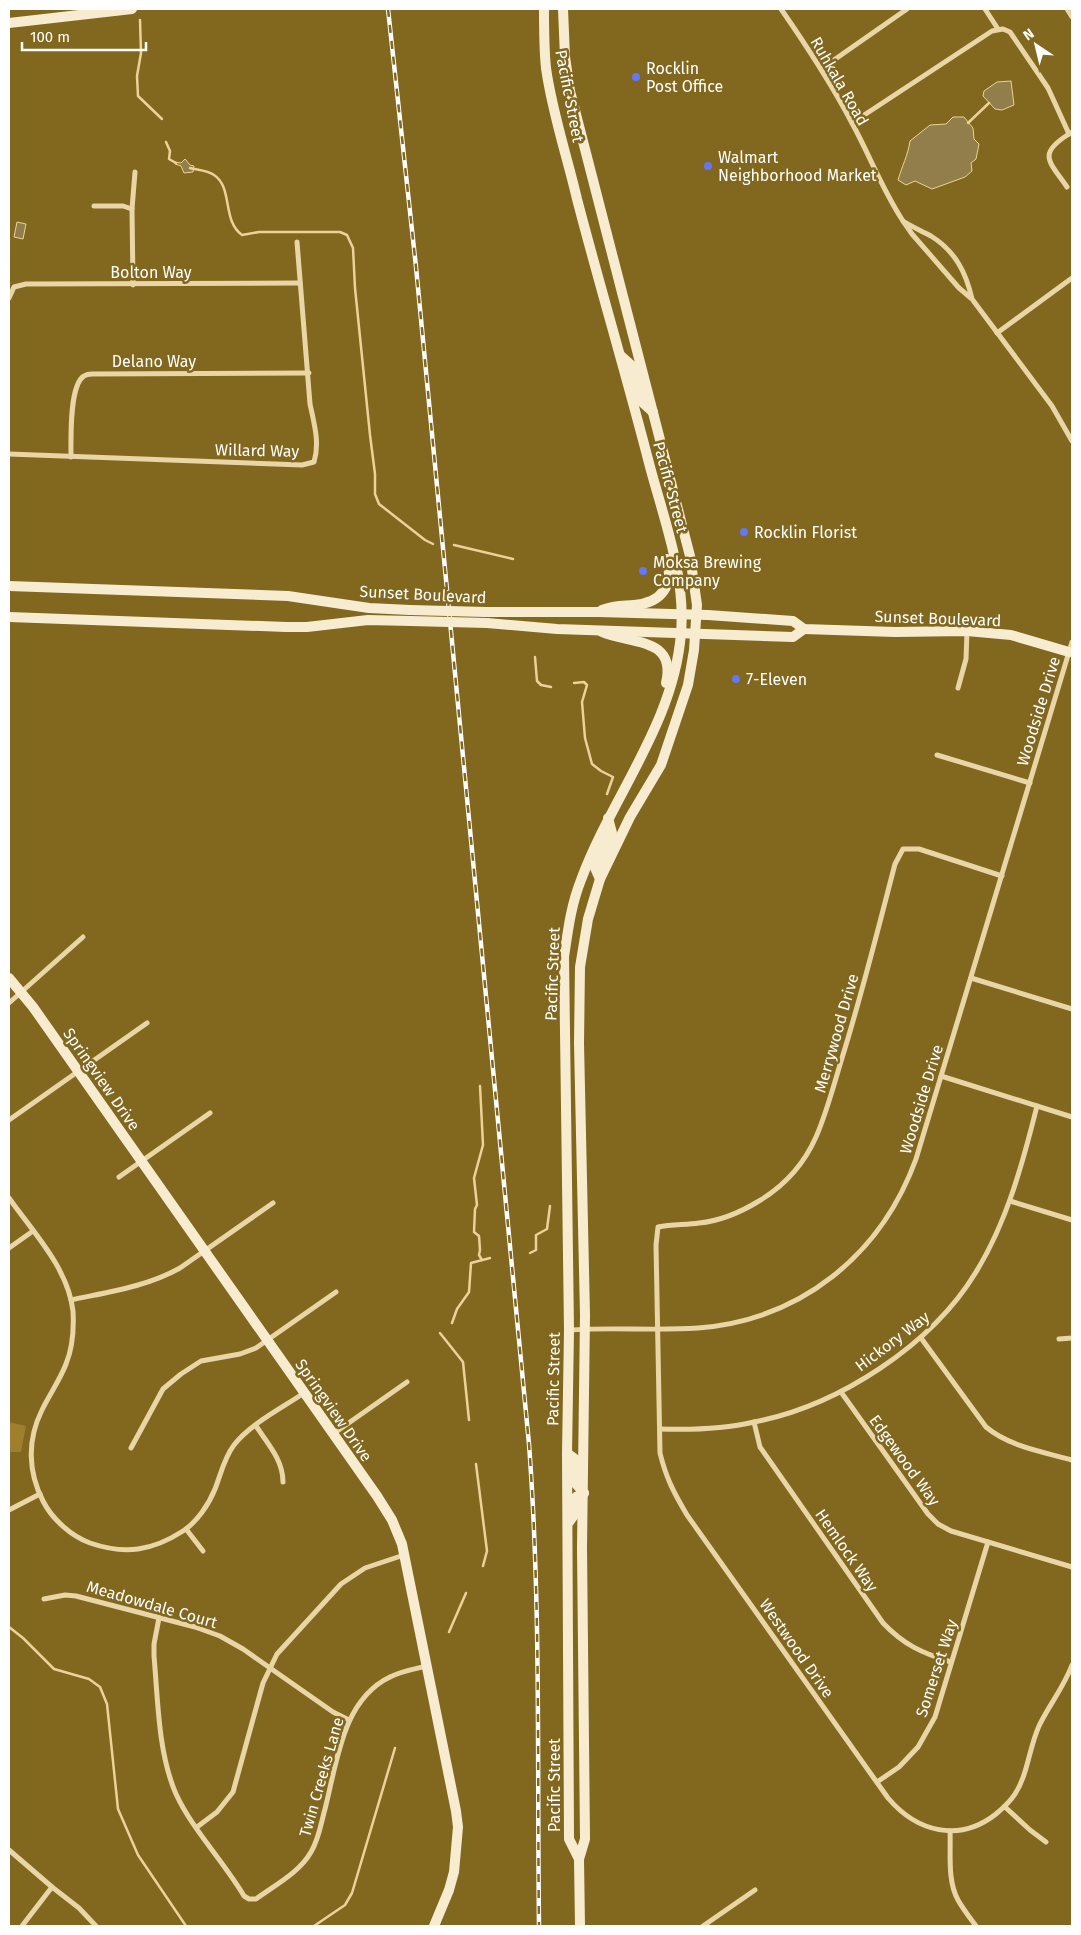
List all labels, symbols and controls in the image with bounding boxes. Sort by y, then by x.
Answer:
scale bar [22,20,146,52]
north arrow [1011,20,1061,70]
text: N [1020,25,1038,44]
text: 100 m [30,28,70,46]
street label: Ruhkala Road [807,33,873,129]
street label: Pacific Street [551,48,588,144]
place label: Rocklin Post Office [646,59,723,96]
marker: Rocklin Post Office [630,71,642,83]
place label: Walmart Neighborhood Market [718,148,877,185]
marker: Walmart Neighborhood Market [702,160,714,172]
street label: Bolton Way [110,263,192,282]
street label: Delano Way [112,352,196,371]
street label: Pacific Street [649,439,692,535]
street label: Willard Way [215,440,299,461]
place label: Rocklin Florist [754,523,857,542]
marker: Rocklin Florist [738,526,750,538]
place label: Moksa Brewing Company [653,553,762,590]
marker: Moksa Brewing Company [637,565,649,577]
street label: Sunset Boulevard [359,582,487,607]
street label: Sunset Boulevard [874,607,1002,630]
street label: Woodside Drive [1013,654,1064,768]
place label: 7-Eleven [746,670,807,689]
marker: 7-Eleven [730,673,742,685]
street label: Pacific Street [541,927,564,1021]
street label: Merrywood Drive [810,971,863,1095]
street label: Springview Drive [59,1024,144,1134]
street label: Woodside Drive [896,1042,947,1156]
street label: Hickory Way [852,1307,933,1375]
street label: Pacific Street [543,1332,564,1426]
street label: Springview Drive [291,1355,376,1465]
street label: Edgewood Way [865,1411,944,1510]
street label: Hemlock Way [811,1505,882,1595]
street label: Meadowdale Court [84,1577,220,1632]
street label: Westwood Drive [755,1595,838,1701]
street label: Somerset Way [912,1617,961,1719]
street label: Twin Creeks Lane [295,1715,348,1839]
street label: Pacific Street [545,1738,564,1832]

